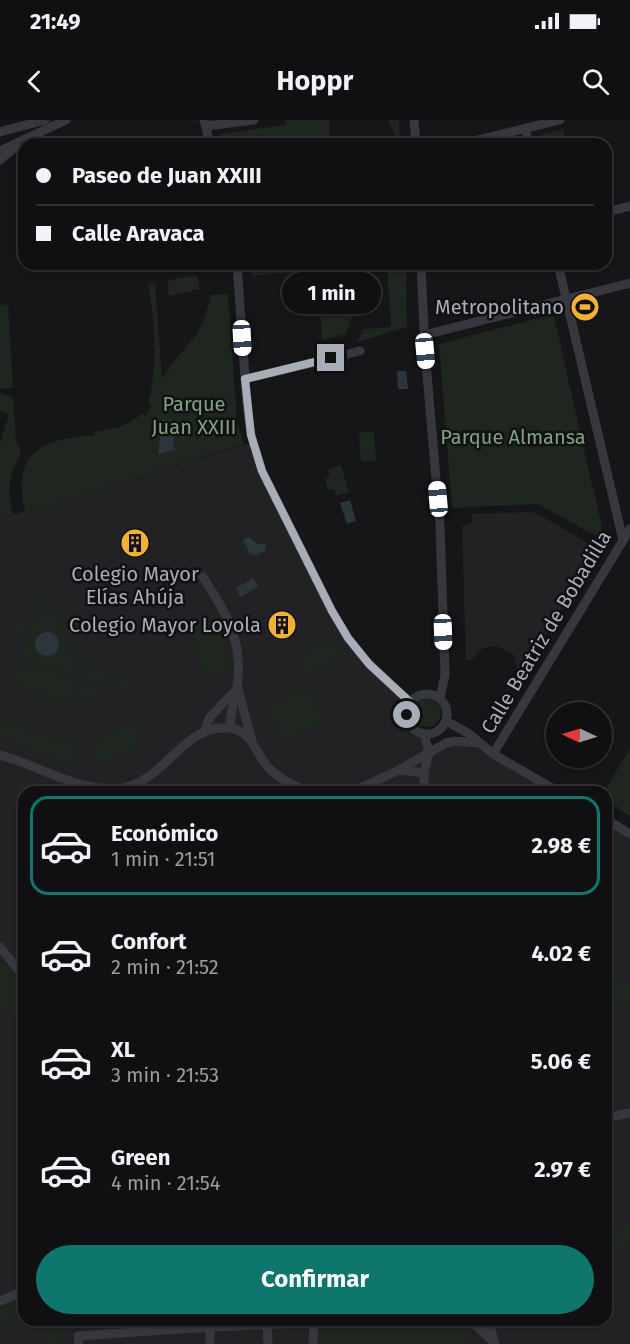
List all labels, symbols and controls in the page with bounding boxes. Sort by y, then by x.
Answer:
text: 21:49 [30,8,81,35]
icon: back [18,65,51,98]
text: Hoppr [277,65,353,97]
icon: search [579,65,612,98]
text: Paseo de Juan XXIII [72,162,262,189]
text: Calle Aravaca [72,220,205,247]
callout: 1 min [282,271,380,313]
text: 1 min [307,281,356,305]
sports icon: Metropolitano [569,291,601,323]
place label: Metropolitano [435,295,564,319]
car [232,320,252,356]
car [414,332,436,370]
route end [317,344,344,371]
park label: Parque Juan XXIII [152,392,236,439]
park label: Parque Almansa [440,425,586,449]
car [427,480,449,518]
street label: Calle Beatriz de Bobadilla [476,526,616,738]
building icon: Colegio Mayor Elías Ahúja [119,527,151,559]
place label: Colegio Mayor Elías Ahúja [71,562,199,609]
building icon: Colegio Mayor Loyola [266,609,298,641]
place label: Colegio Mayor Loyola [69,613,261,637]
car [433,614,453,650]
route start [393,701,420,728]
north arrow [546,702,612,768]
map controls [546,702,612,768]
icon: car [39,819,93,873]
text: Económico [111,820,218,847]
text: 2.98 € [532,832,591,859]
text: 1 min · 21:51 [111,847,215,871]
icon: car [39,927,93,981]
text: Confort [111,928,187,955]
text: 4.02 € [531,940,591,967]
text: 2 min · 21:52 [111,955,219,979]
icon: car [39,1035,93,1089]
text: XL [111,1036,135,1063]
text: 5.06 € [531,1048,591,1075]
text: 3 min · 21:53 [111,1063,219,1087]
icon: car [39,1143,93,1197]
text: Green [111,1144,170,1171]
text: 2.97 € [534,1156,591,1183]
text: 4 min · 21:54 [111,1171,220,1195]
button: Confirmar [36,1245,594,1314]

